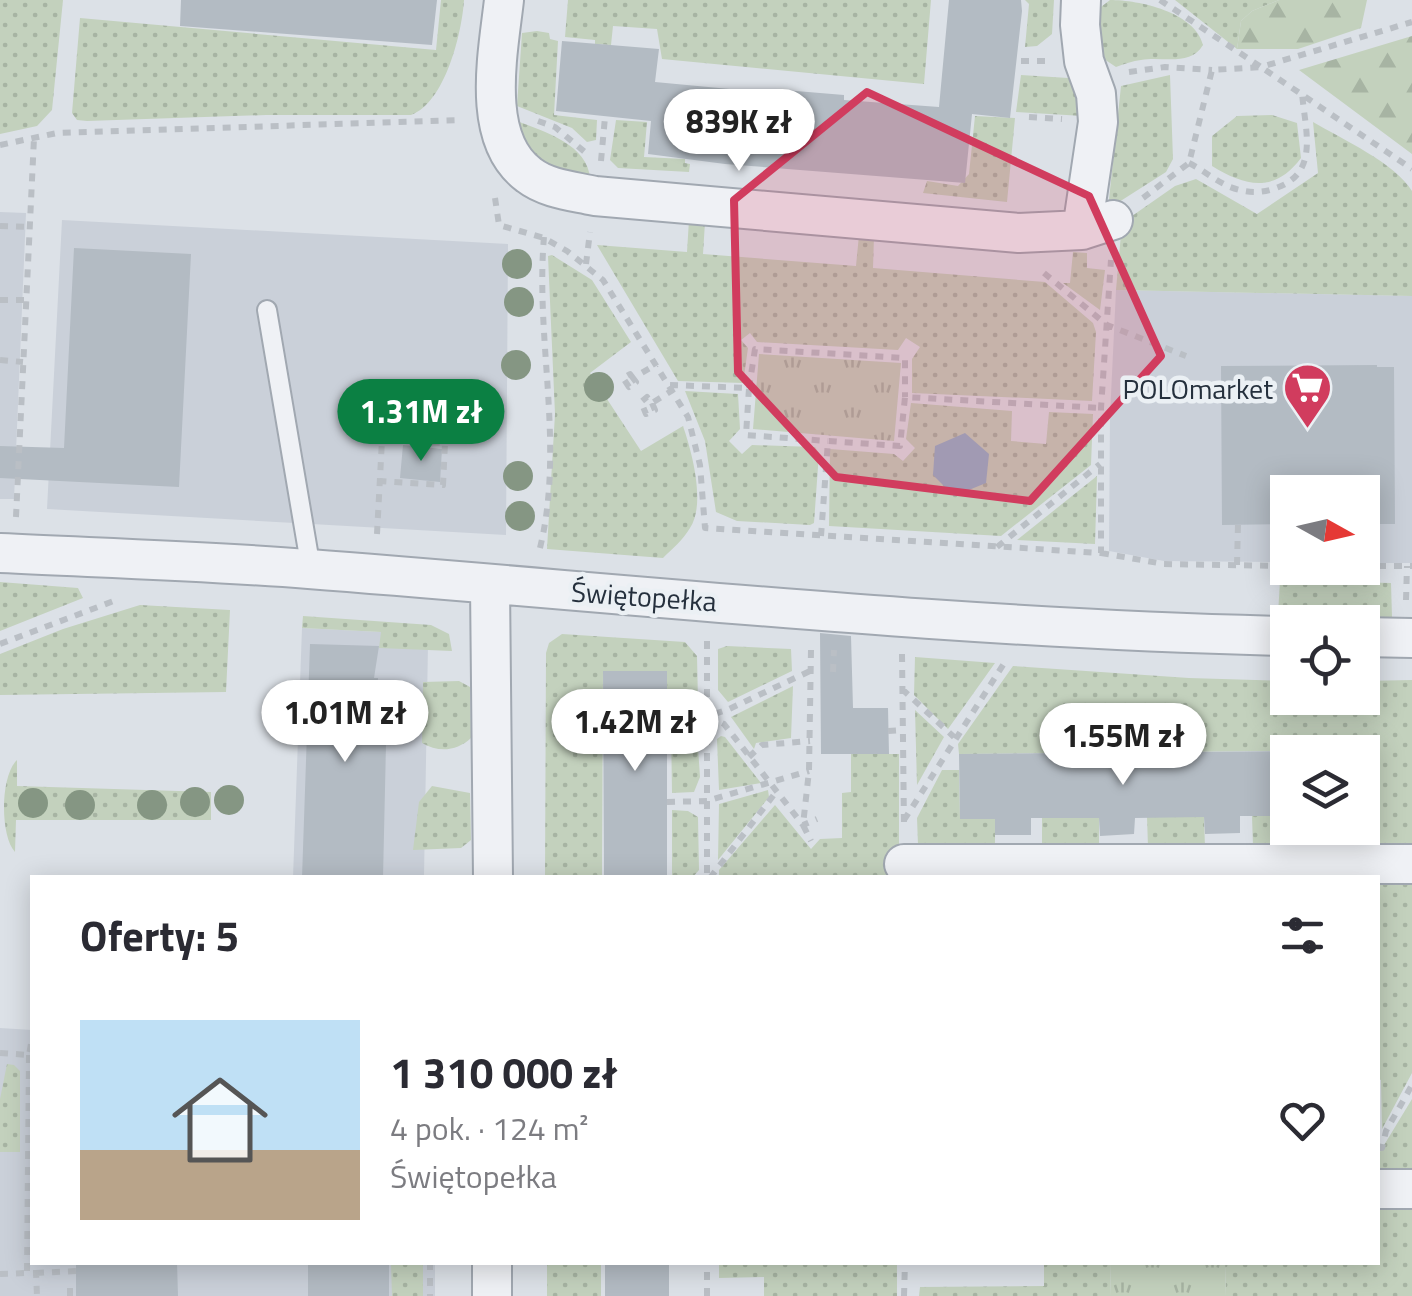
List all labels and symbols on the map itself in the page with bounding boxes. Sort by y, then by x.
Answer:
pin: 839K zł [647,89,831,174]
supermarket icon: POLOmarket [1282,362,1334,430]
place label: POLOmarket [1123,367,1273,410]
pin: 1.31M zł [318,379,524,464]
north arrow [1270,475,1380,585]
street label: Świętopełka [570,569,718,623]
pin: 1.01M zł [242,680,448,765]
pin: 1.42M zł [532,689,738,774]
pin: 1.55M zł [1020,703,1226,788]

